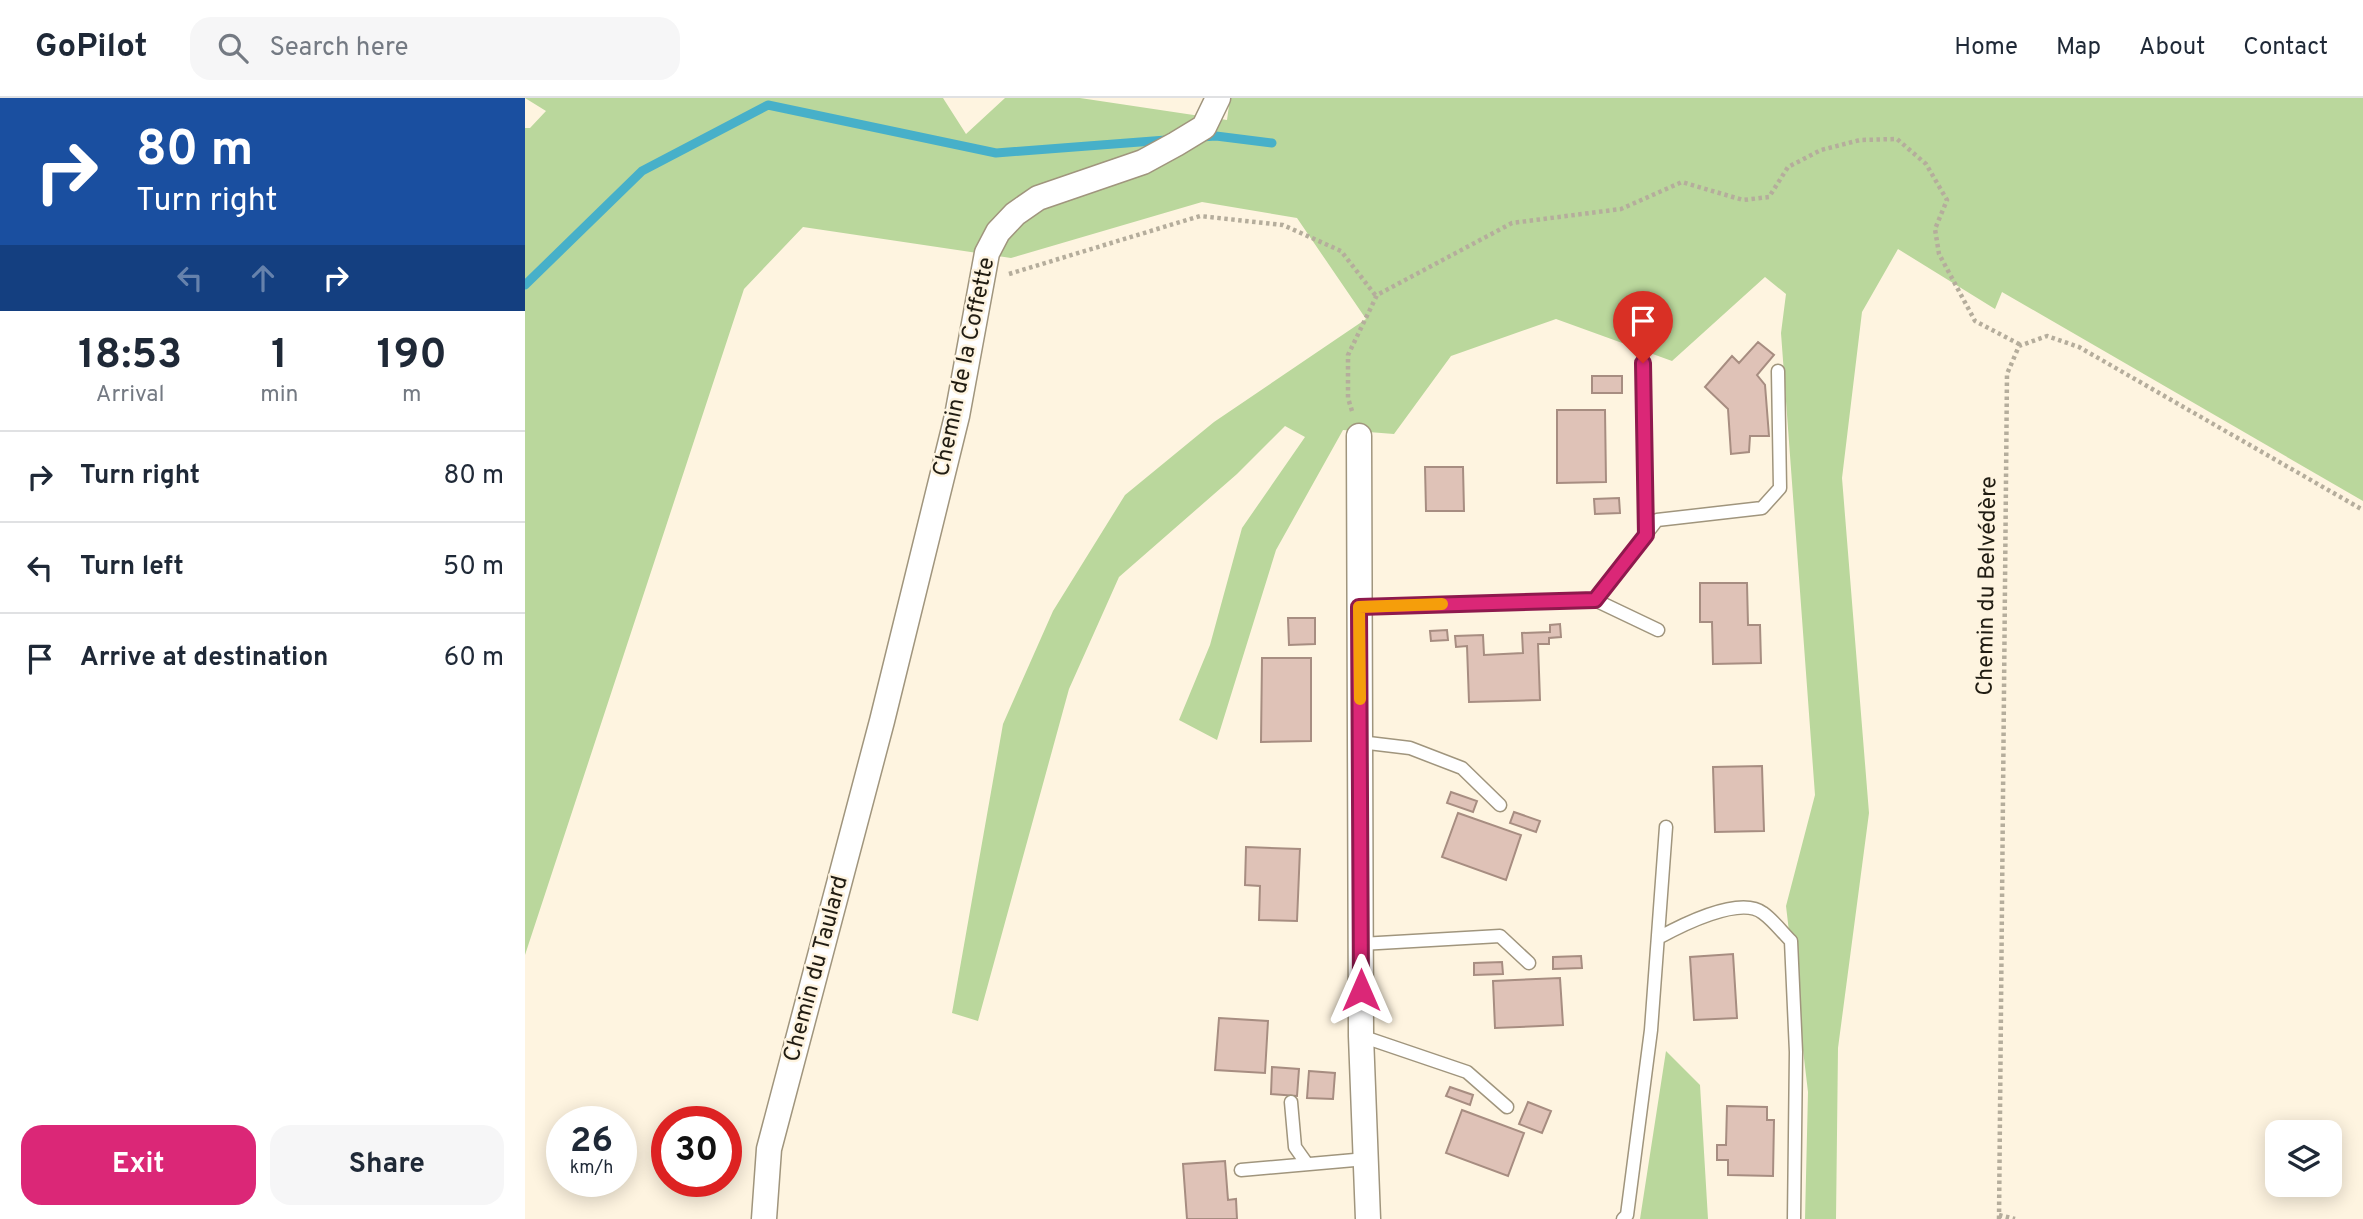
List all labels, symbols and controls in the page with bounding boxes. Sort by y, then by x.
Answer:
search box [190,17,680,80]
text: GoPilot [35,27,148,69]
icon: search [214,29,252,67]
text: Search here [270,32,408,65]
text: Home [1954,33,2018,63]
text: Map [2056,33,2101,63]
text: About [2139,33,2205,63]
text: Contact [2243,33,2328,63]
text: 80 m [136,121,253,183]
icon: right [21,126,112,217]
text: Turn right [136,182,278,222]
street label: Chemin de la Coffette [928,255,1002,479]
icon: left [171,259,209,297]
icon: ahead [244,259,282,297]
icon: right [317,259,355,297]
pin [1613,291,1673,363]
icon: arrive [1624,302,1662,340]
text: 18:53 [78,330,182,383]
text: 1 [271,330,288,383]
text: 190 [377,330,447,383]
text: Arrival [96,381,164,410]
text: min [260,381,299,410]
text: m [402,381,422,410]
icon: right [21,458,59,496]
text: Turn right [80,460,200,493]
text: 80 m [444,460,504,493]
street label: Chemin du Belvédère [1972,476,2004,696]
icon: left [21,549,59,587]
text: Turn left [80,551,184,584]
text: 50 m [443,551,504,584]
icon: arrive [21,640,59,678]
text: Arrive at destination [80,642,328,675]
text: 60 m [444,642,504,675]
street label: Chemin du Taulard [778,873,856,1065]
position arrow [1324,953,1398,1027]
speed limit sign: 30 [651,1106,742,1197]
text: 26 [570,1120,613,1164]
map controls [2265,1120,2342,1197]
button: layers [2265,1120,2342,1197]
button: Exit [21,1125,256,1205]
button: Share [270,1125,504,1205]
text: km/h [570,1157,613,1180]

